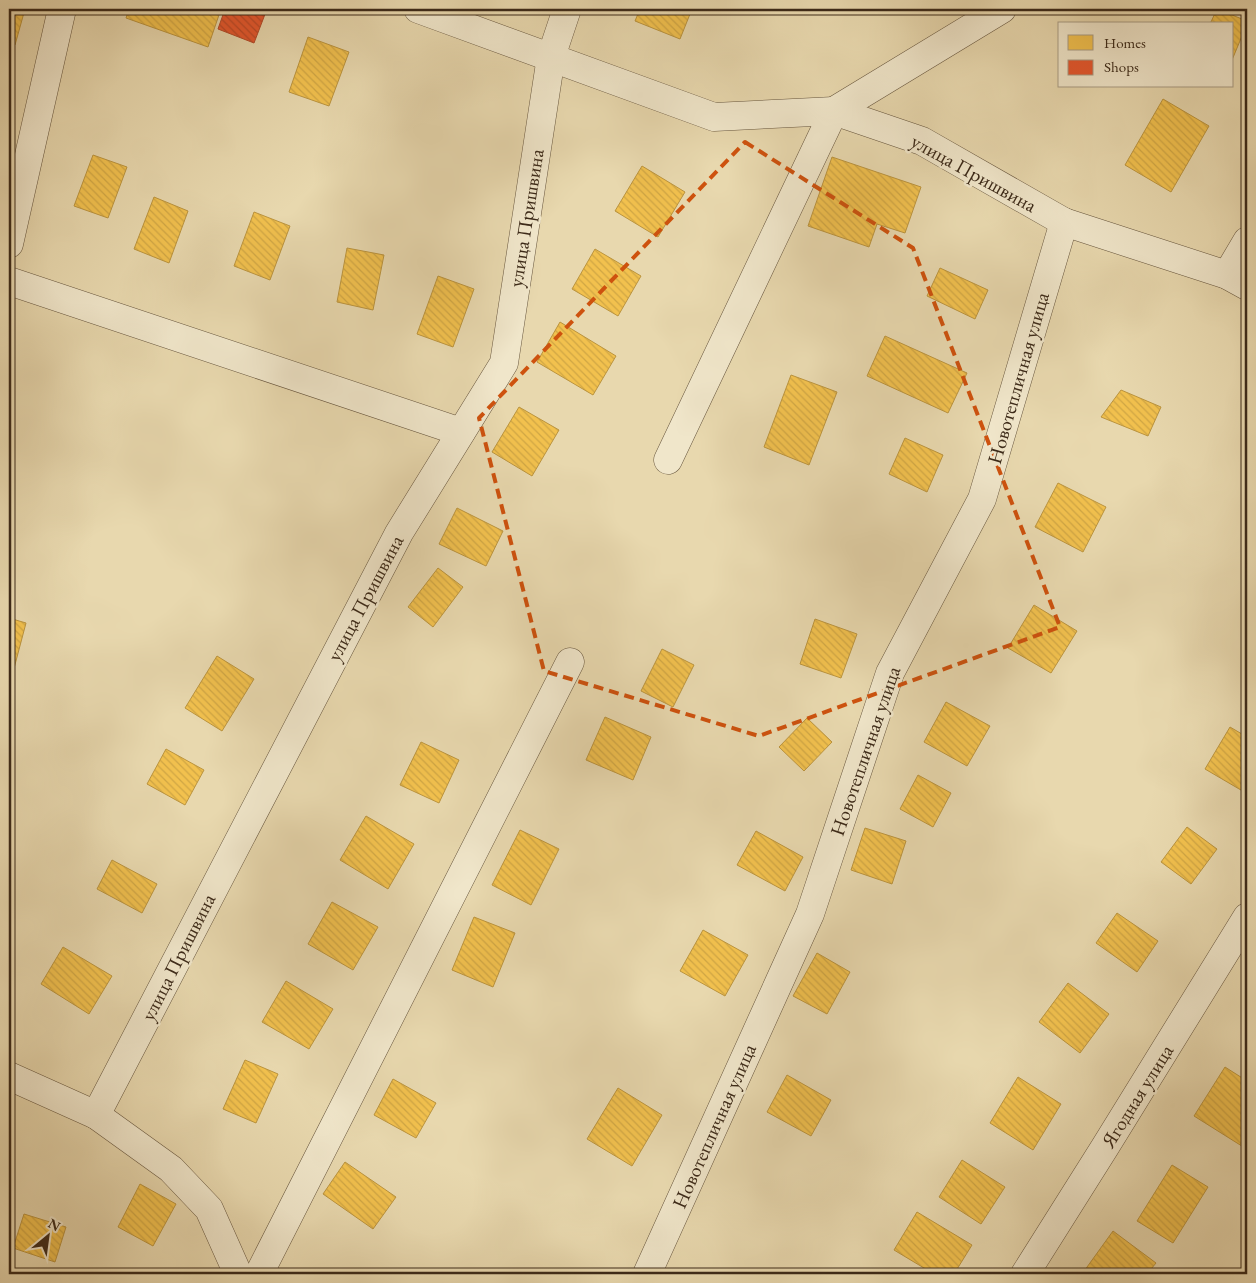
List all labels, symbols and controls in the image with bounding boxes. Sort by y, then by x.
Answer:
legend [1058,22,1234,88]
text: Homes [1104,33,1146,52]
text: Shops [1104,57,1139,76]
street label: улица Пришвина [907,128,1041,218]
street label: улица Пришвина [502,147,550,289]
street label: Новотепличная улица [981,289,1055,467]
street label: улица Пришвина [321,530,409,666]
street label: Новотепличная улица [824,663,906,839]
street label: улица Пришвина [135,889,221,1025]
street label: Ягодная улица [1094,1039,1179,1153]
street label: Новотепличная улица [666,1040,762,1212]
north arrow [22,1210,72,1260]
text: N [45,1214,64,1236]

